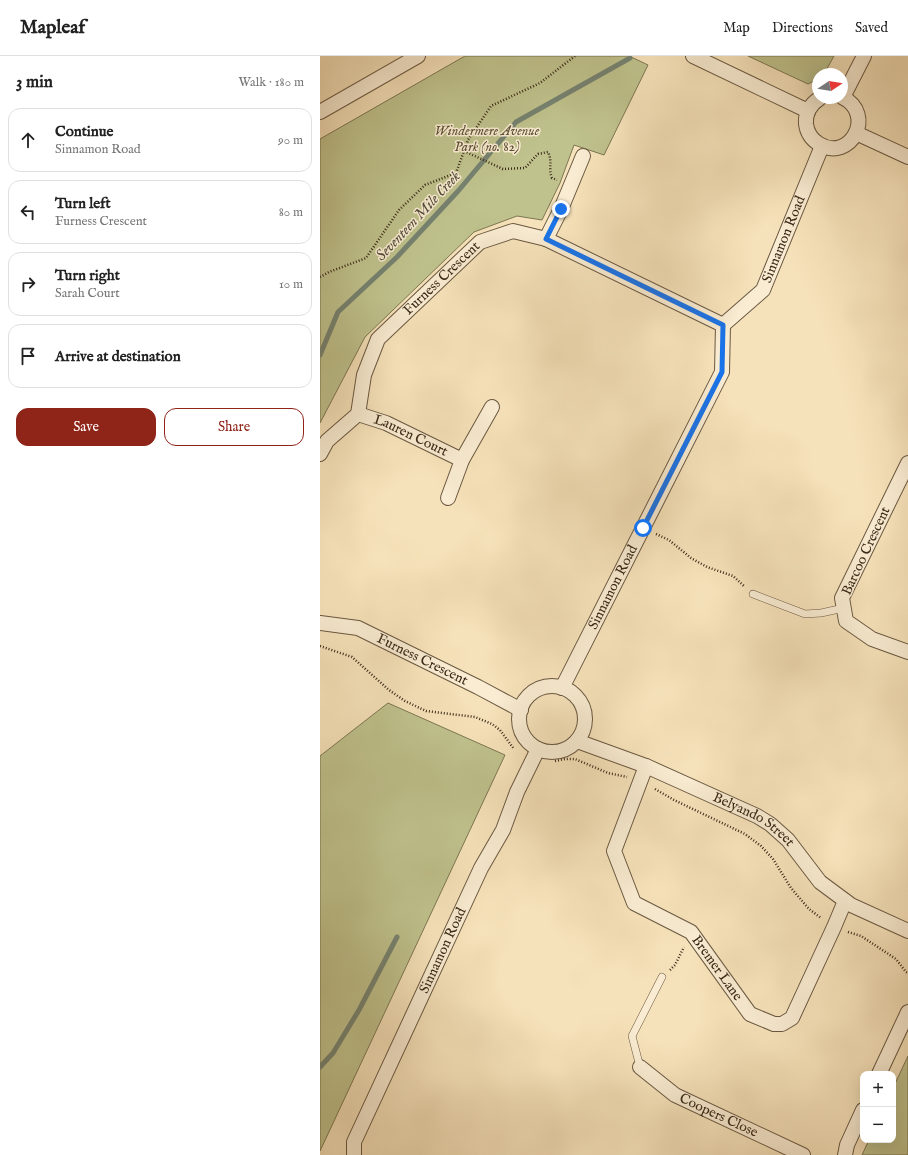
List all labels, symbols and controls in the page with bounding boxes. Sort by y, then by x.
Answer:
text: Mapleaf [20,16,85,40]
text: Map [723,19,750,37]
text: Directions [772,19,833,37]
text: Saved [855,19,888,37]
north arrow [812,68,848,104]
text: 3 min [16,72,53,93]
text: Walk · 180 m [239,74,304,91]
text: Continue [55,122,113,141]
park label: Windermere Avenue Park (no. 82) [435,122,540,156]
icon: ahead [17,129,39,151]
text: 90 m [278,132,303,149]
text: Sinnamon Road [55,141,141,158]
water label: Seventeen Mile Creek [371,167,465,265]
street label: Sinnamon Road [758,193,810,286]
text: Turn left [55,194,111,213]
route end [552,200,570,218]
icon: left [17,201,39,223]
text: 80 m [279,204,303,221]
text: Furness Crescent [55,213,147,230]
street label: Furness Crescent [400,238,484,319]
text: Turn right [55,266,120,285]
icon: right [17,273,39,295]
text: 10 m [279,276,303,293]
text: Sarah Court [55,285,120,302]
icon: arrive [17,345,39,367]
text: Arrive at destination [55,347,181,366]
button: Save [16,408,156,446]
button: Share [164,408,304,446]
street label: Lauren Court [371,411,451,461]
street label: Barcoo Crescent [838,504,894,598]
route start [634,519,652,537]
street label: Sinnamon Road [584,541,642,632]
street label: Furness Crescent [374,630,471,690]
street label: Belyando Street [710,788,799,850]
street label: Sinnamon Road [415,904,471,996]
street label: Bremer Lane [687,932,747,1005]
map controls [860,1071,896,1143]
button: + [860,1071,896,1107]
street label: Coopers Close [676,1089,761,1142]
button: − [860,1107,896,1143]

